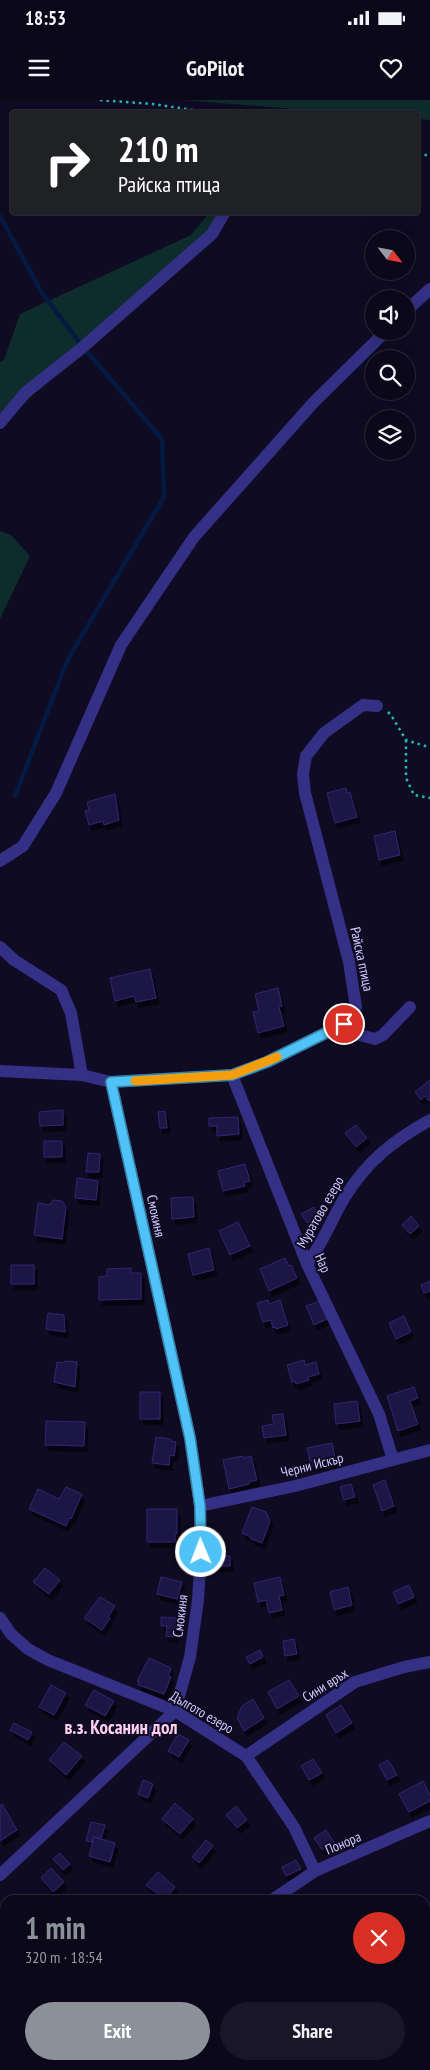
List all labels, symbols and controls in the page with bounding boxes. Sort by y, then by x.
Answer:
text: 18:53 [25,6,66,30]
icon: menu [25,54,53,82]
text: GoPilot [186,54,244,82]
icon: heart [377,54,405,82]
text: 210 m [118,126,199,172]
icon: right [35,130,100,195]
text: Райска птица [118,170,220,198]
north arrow [365,230,415,280]
map controls [365,230,415,460]
button: sound [365,290,415,340]
button: search [365,350,415,400]
button: layers [365,410,415,460]
street label: Райска птица [346,925,378,993]
pin [323,1003,365,1045]
icon: arrive [330,1010,358,1038]
street label: Муратово езеро [292,1173,348,1251]
street label: Смокиня [143,1193,169,1239]
street label: Нар [311,1251,335,1275]
street label: Черни Искър [279,1449,345,1481]
position arrow [174,1525,226,1577]
street label: Смокиня [168,1594,192,1638]
street label: Сини връх [299,1664,351,1706]
street label: Дългото езеро [167,1687,237,1737]
district label: в.з. Косанин дол [64,1715,178,1739]
street label: Понора [322,1827,364,1859]
text: 1 min [25,1908,86,1947]
button: close [353,1912,405,1964]
text: 320 m · 18:54 [25,1947,103,1967]
button: Exit [25,2002,210,2060]
button: Share [220,2002,405,2060]

